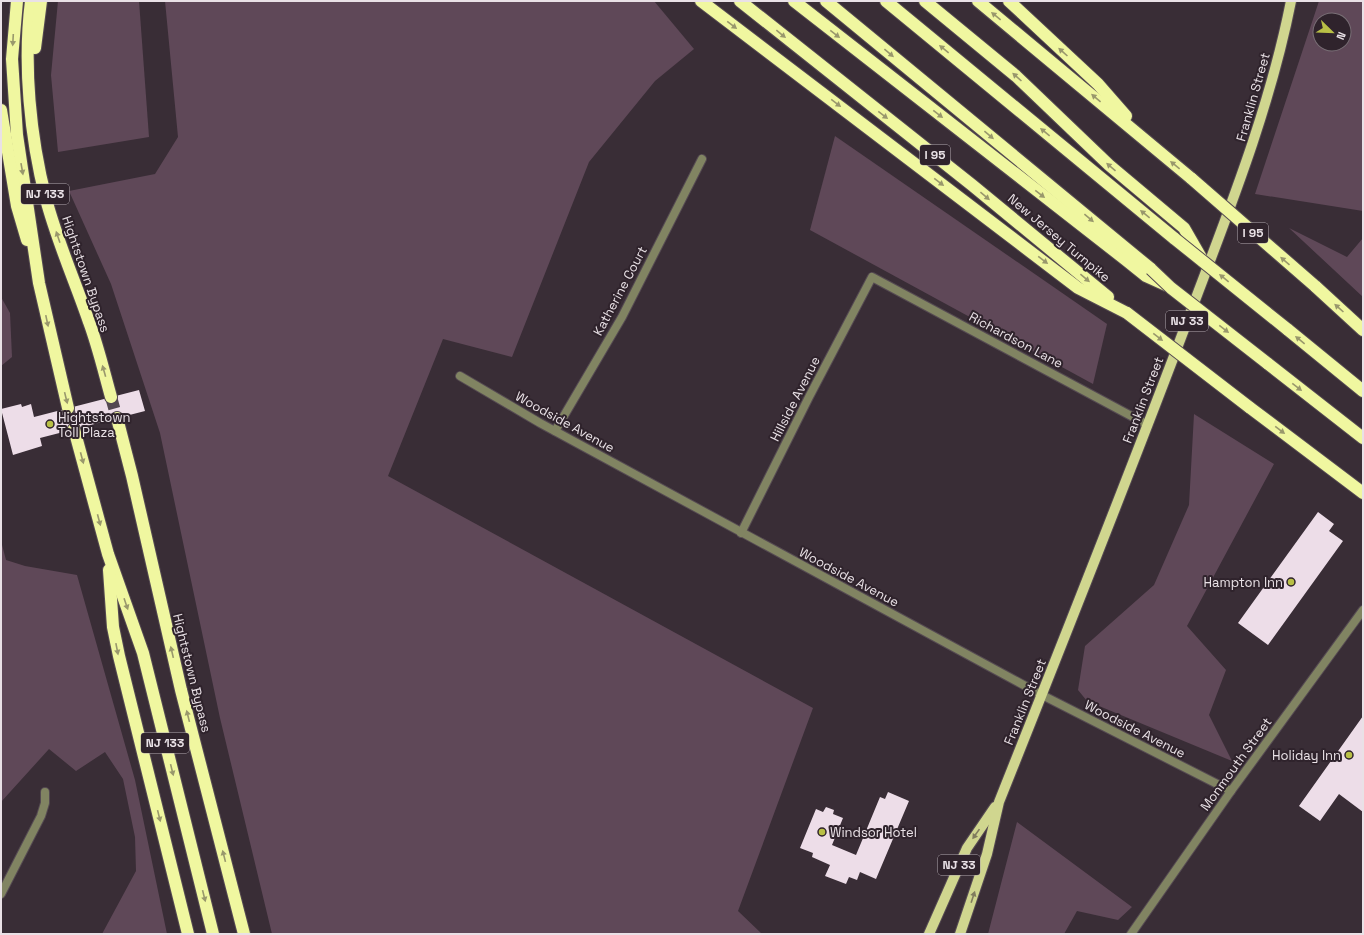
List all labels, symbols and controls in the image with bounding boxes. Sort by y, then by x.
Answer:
one-way arrow [990,11,1001,20]
north arrow [1312,12,1352,52]
one-way arrow [727,20,738,29]
one-way arrow [830,29,841,38]
one-way arrow [776,30,787,39]
text: N [1333,30,1349,42]
one-way arrow [10,34,17,46]
one-way arrow [939,45,950,54]
one-way arrow [883,48,894,57]
one-way arrow [1058,48,1068,57]
street label: Franklin Street [1232,51,1274,143]
one-way arrow [1012,73,1022,82]
one-way arrow [1091,94,1102,103]
one-way arrow [830,99,841,107]
one-way arrow [932,110,943,118]
one-way arrow [878,111,889,119]
one-way arrow [1039,127,1050,136]
one-way arrow [984,131,994,140]
road number: I 95 [920,145,950,165]
one-way arrow [1170,160,1180,169]
one-way arrow [1106,162,1117,171]
one-way arrow [19,163,25,175]
one-way arrow [934,178,945,186]
road number: NJ 133 [21,184,69,204]
one-way arrow [1035,189,1046,198]
street label: New Jersey Turnpike [1004,190,1114,286]
one-way arrow [980,191,990,200]
one-way arrow [1140,210,1151,219]
street label: Hightstown Bypass [58,214,114,335]
one-way arrow [1084,214,1095,223]
road number: I 95 [1238,223,1268,243]
one-way arrow [54,231,60,243]
street label: Katherine Court [589,243,651,339]
one-way arrow [1037,256,1048,265]
one-way arrow [1280,256,1291,265]
one-way arrow [1080,274,1091,283]
one-way arrow [1219,274,1230,283]
one-way arrow [1334,304,1344,313]
street label: Richardson Lane [966,308,1066,372]
road number: NJ 33 [1166,311,1208,331]
one-way arrow [45,315,51,327]
one-way arrow [1219,325,1230,334]
one-way arrow [1153,333,1164,341]
one-way arrow [1295,335,1306,344]
street label: Hillside Avenue [766,354,824,444]
street label: Franklin Street [1119,354,1167,446]
one-way arrow [101,364,107,376]
one-way arrow [1292,382,1303,391]
street label: Woodside Avenue [512,388,618,456]
one-way arrow [63,392,69,404]
place label: Hightstown Toll Plaza [58,409,131,441]
marker: Hightstown Toll Plaza [45,419,55,429]
one-way arrow [1274,426,1285,435]
one-way arrow [79,452,85,464]
one-way arrow [96,514,102,526]
street label: Woodside Avenue [796,543,902,611]
place label: Hampton Inn [1203,574,1283,591]
marker: Hampton Inn [1286,577,1296,587]
one-way arrow [123,599,129,611]
street label: Hightstown Bypass [169,612,215,734]
one-way arrow [115,643,121,655]
one-way arrow [169,646,175,658]
street label: Franklin Street [1000,656,1050,748]
street label: Woodside Avenue [1082,696,1188,762]
one-way arrow [185,710,191,722]
street label: Monmouth Street [1196,714,1276,814]
road number: NJ 133 [141,733,189,753]
place label: Holiday Inn [1272,747,1341,764]
marker: Holiday Inn [1344,750,1354,760]
one-way arrow [169,764,175,776]
one-way arrow [156,810,162,822]
place label: Windsor Hotel [830,824,917,841]
marker: Windsor Hotel [817,827,827,837]
one-way arrow [972,829,980,839]
one-way arrow [221,849,227,861]
road number: NJ 33 [938,855,980,875]
one-way arrow [201,890,207,902]
one-way arrow [970,891,976,903]

